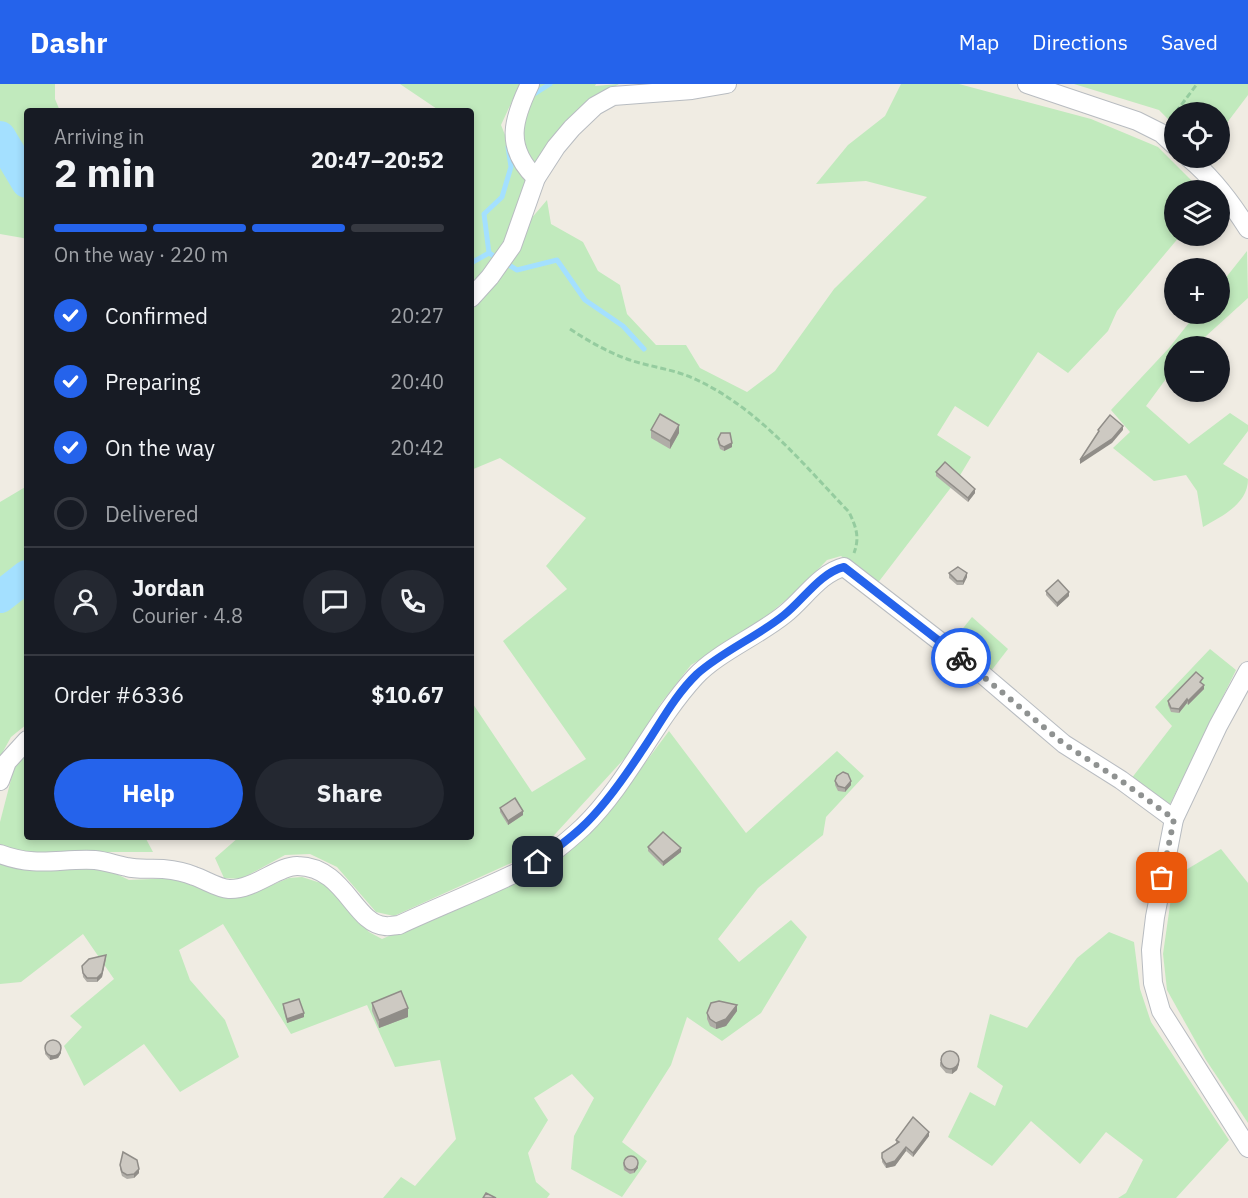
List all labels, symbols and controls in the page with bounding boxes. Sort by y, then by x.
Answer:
text: Dashr [30,24,108,61]
text: Map [959,28,999,56]
text: Directions [1032,28,1128,56]
text: Saved [1161,28,1218,56]
map controls [1164,102,1230,402]
button: locate [1164,102,1230,168]
text: Arriving in [54,123,144,150]
text: 20:47–20:52 [311,145,444,174]
text: 2 min [54,147,156,198]
button: layers [1164,180,1230,246]
text: On the way · 220 m [54,241,228,268]
button: + [1164,258,1230,324]
icon: check [54,299,87,332]
text: Confirmed [105,301,208,330]
text: 20:27 [390,302,444,329]
button: − [1164,336,1230,402]
icon: check [54,365,87,398]
text: Preparing [105,367,200,396]
text: 20:40 [390,368,444,395]
icon: check [54,431,87,464]
text: On the way [105,433,215,462]
text: 20:42 [390,434,444,461]
text: Delivered [105,499,199,528]
button: person [54,570,117,633]
button: chat [303,570,366,633]
button: phone [381,570,444,633]
text: Jordan [132,573,205,602]
text: Courier · 4.8 [132,602,243,629]
courier [931,628,991,688]
icon: bike [945,642,978,675]
text: Order #6336 [54,680,184,709]
text: $10.67 [371,680,444,709]
button: Help [54,759,243,828]
button: Share [255,759,444,828]
pin [512,836,563,887]
icon: home [521,845,554,878]
pin [1136,852,1187,903]
icon: bag [1145,861,1178,894]

